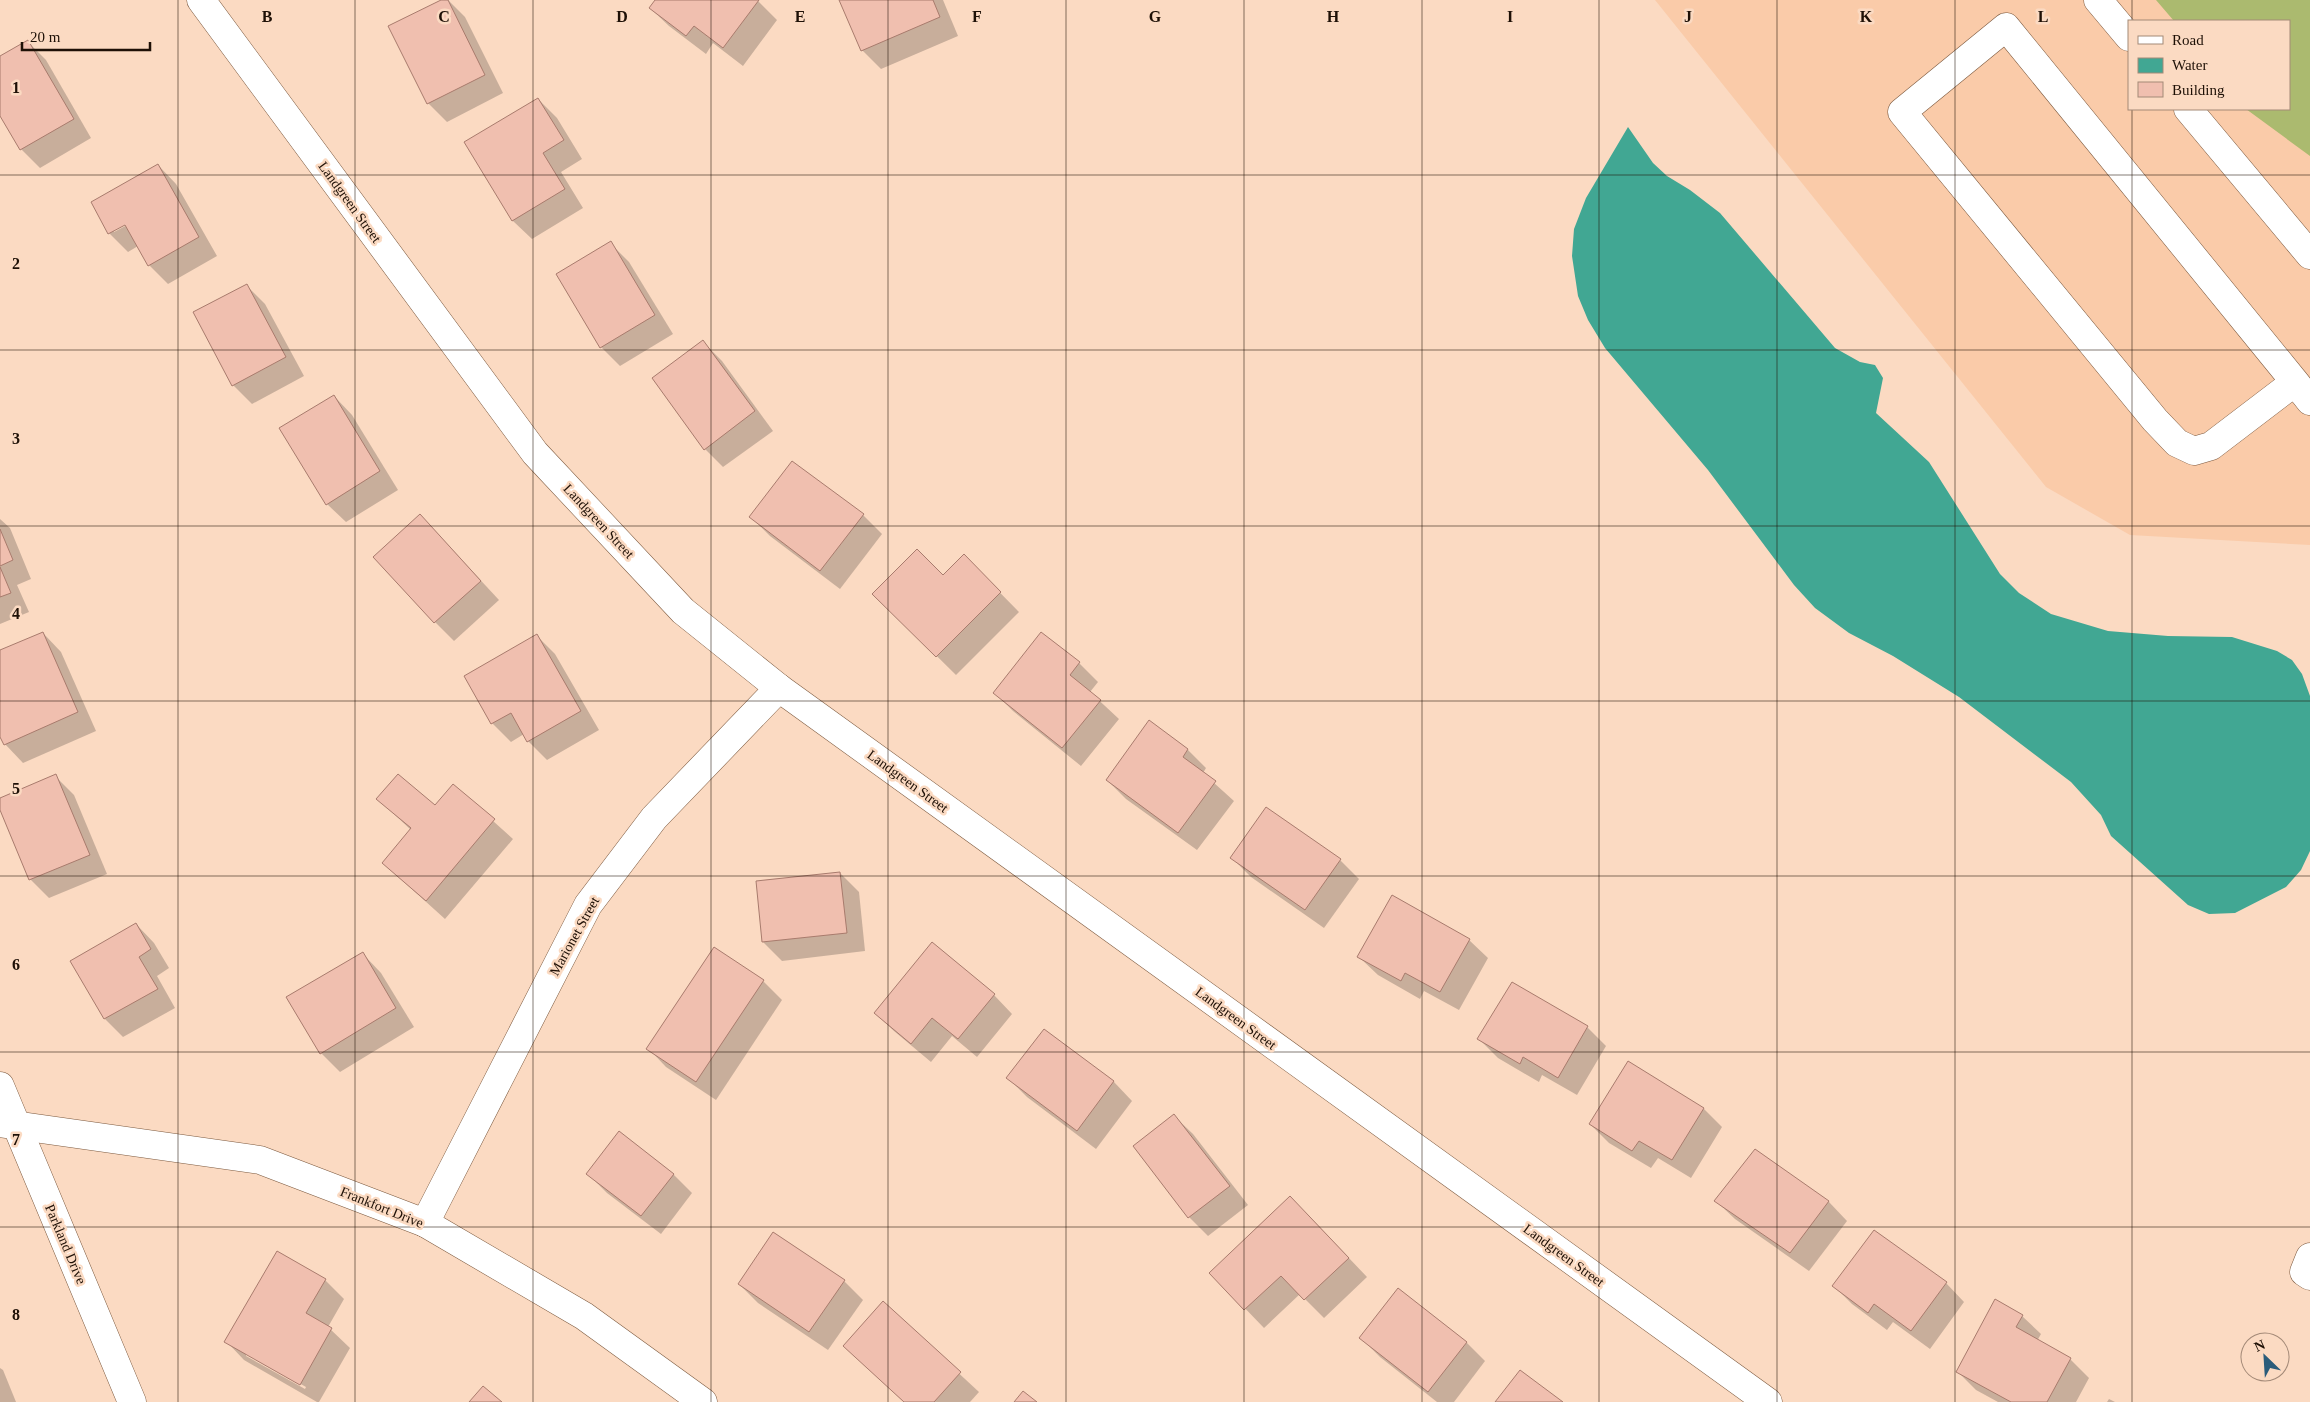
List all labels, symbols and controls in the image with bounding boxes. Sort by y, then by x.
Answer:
text: B [262,8,273,25]
text: C [438,8,450,25]
text: D [616,8,628,25]
text: E [795,8,805,25]
text: F [972,8,982,25]
text: G [1149,8,1162,25]
text: H [1327,8,1340,25]
text: I [1507,8,1513,25]
text: J [1684,8,1692,25]
text: K [1860,8,1873,25]
text: L [2038,8,2048,25]
scale bar [22,20,150,52]
legend [2128,20,2290,110]
text: 20 m [30,29,61,45]
text: Road [2172,32,2204,48]
text: Water [2172,57,2207,73]
text: 1 [12,79,20,96]
text: Building [2172,82,2225,98]
street label: Landgreen Street [315,159,384,246]
text: 2 [12,255,20,272]
text: 3 [12,430,20,447]
street label: Landgreen Street [560,481,637,562]
text: 4 [12,605,20,622]
street label: Landgreen Street [864,747,951,816]
text: 5 [12,780,20,797]
street label: Marionet Street [547,894,602,978]
text: 6 [12,956,20,973]
street label: Landgreen Street [1192,984,1279,1053]
text: 7 [12,1131,20,1148]
street label: Frankfort Drive [338,1184,426,1231]
street label: Parkland Drive [42,1202,89,1286]
street label: Landgreen Street [1520,1221,1607,1290]
text: 8 [12,1306,20,1323]
north arrow [2240,1332,2290,1382]
text: N [2252,1337,2267,1355]

